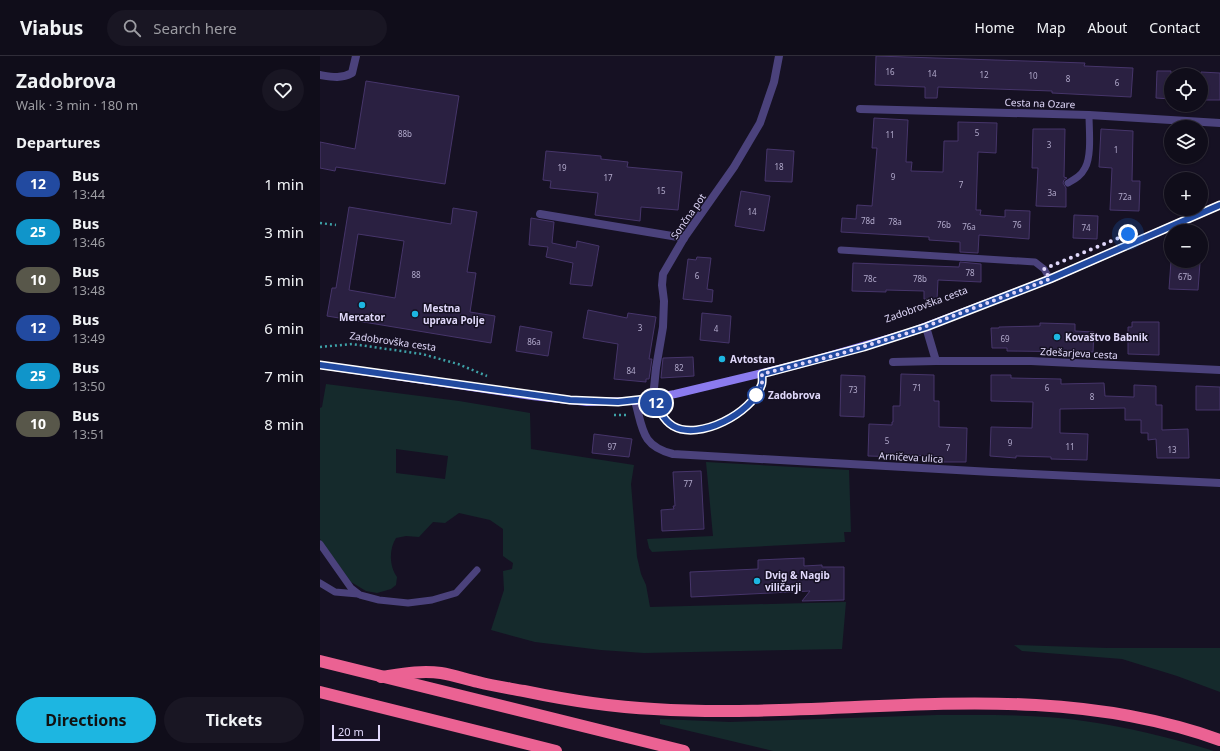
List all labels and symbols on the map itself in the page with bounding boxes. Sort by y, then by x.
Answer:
house number: 16 [885,66,895,77]
house number: 14 [927,68,937,79]
house number: 12 [979,69,989,80]
house number: 10 [1028,70,1038,81]
house number: 8 [1066,73,1071,84]
house number: 6 [1115,77,1120,88]
street label: Cesta na Ozare [1004,95,1076,111]
house number: 5 [975,127,980,138]
house number: 88b [398,128,412,139]
house number: 11 [885,129,895,140]
house number: 3 [1047,139,1052,150]
house number: 1 [1114,144,1118,155]
house number: 18 [774,161,784,172]
house number: 19 [557,162,567,173]
house number: 9 [891,171,896,182]
house number: 17 [603,172,613,183]
house number: 7 [959,179,964,190]
house number: 15 [656,185,666,196]
house number: 3a [1047,187,1057,198]
street label: Sončna pot [667,190,709,242]
house number: 72a [1118,191,1132,202]
house number: 14 [747,206,757,217]
house number: 78d [861,215,875,226]
house number: 78a [888,216,902,227]
house number: 76b [937,219,951,230]
house number: 76 [1012,219,1022,230]
house number: 76a [962,221,976,232]
house number: 74 [1081,222,1091,233]
your location [1118,224,1138,244]
house number: 78 [965,267,975,278]
house number: 88 [411,269,421,280]
house number: 6 [695,270,700,281]
house number: 67b [1178,271,1192,282]
house number: 78c [864,273,877,284]
house number: 78b [913,273,927,284]
street label: Zadobrovška cesta [883,282,969,326]
marker: Mercator [357,300,367,310]
place label: Mestna uprava Polje [423,301,485,327]
marker: Mestna uprava Polje [410,309,420,319]
place label: Mercator [339,310,385,324]
house number: 3 [638,322,643,333]
house number: 4 [714,323,719,334]
street label: Zadobrovška cesta [349,328,437,354]
place label: Kovaštvo Babnik [1065,330,1149,344]
marker: Kovaštvo Babnik [1052,332,1062,342]
house number: 69 [1000,333,1010,344]
house number: 86a [527,336,541,347]
street label: Zdešarjeva cesta [1040,344,1118,362]
place label: Avtostan [730,352,775,366]
marker: Avtostan [717,354,727,364]
house number: 82 [674,362,684,373]
house number: 84 [626,365,636,376]
house number: 71 [912,382,922,393]
house number: 6 [1045,382,1050,393]
house number: 73 [848,384,858,395]
marker: Zadobrova [747,386,765,404]
place label: Zadobrova [768,388,821,402]
line badge: 12 [638,390,674,416]
house number: 8 [1090,391,1095,402]
house number: 5 [885,435,890,446]
house number: 9 [1008,437,1013,448]
house number: 97 [607,441,617,452]
house number: 11 [1065,441,1075,452]
house number: 7 [946,442,951,453]
house number: 13 [1167,444,1177,455]
street label: Arničeva ulica [878,448,944,466]
house number: 77 [683,478,693,489]
place label: Dvig & Nagib viličarji [765,568,830,594]
marker: Dvig & Nagib viličarji [752,576,762,586]
scale bar [332,723,380,742]

